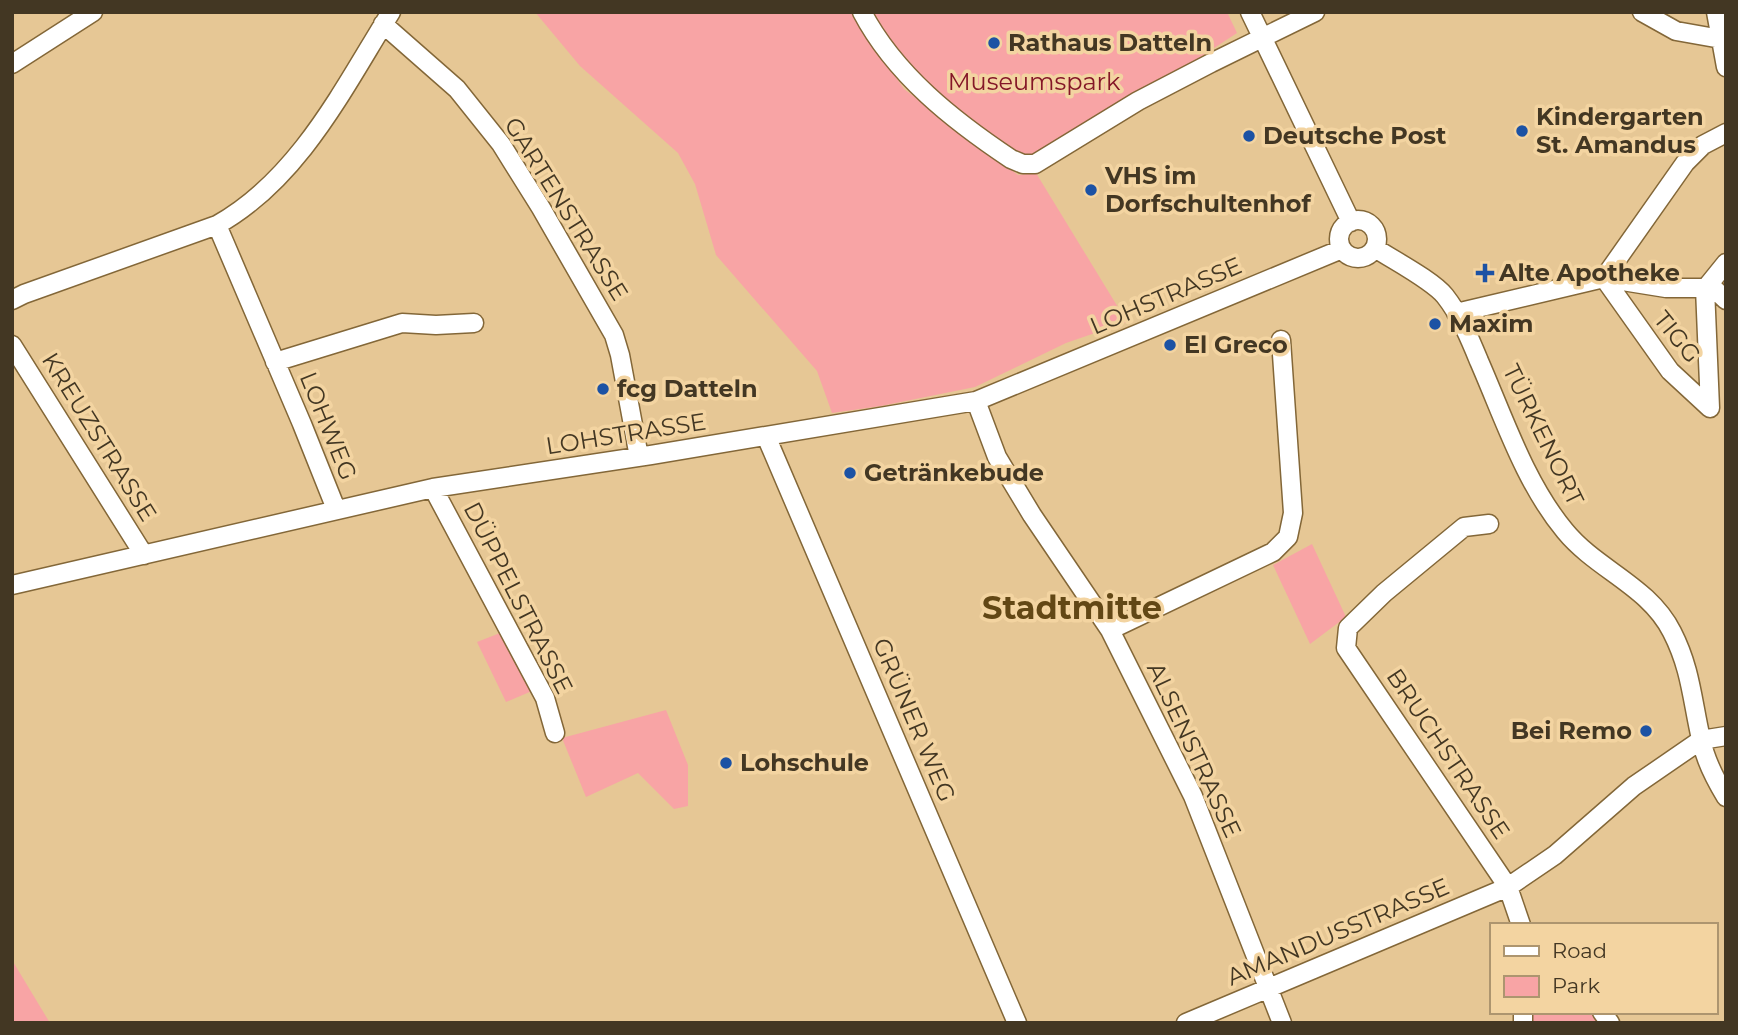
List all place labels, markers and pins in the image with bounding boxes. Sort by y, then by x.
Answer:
place label: Rathaus Datteln [1008,28,1212,57]
marker: Rathaus Datteln [986,35,1002,51]
place label: Kindergarten St. Amandus [1536,102,1704,159]
place label: Deutsche Post [1263,121,1447,150]
marker: Kindergarten St. Amandus [1514,123,1530,139]
marker: Deutsche Post [1241,128,1257,144]
place label: VHS im Dorfschultenhof [1104,161,1312,218]
marker: VHS im Dorfschultenhof [1083,182,1099,198]
place label: Alte Apotheke [1498,258,1680,287]
marker: Alte Apotheke [1477,265,1493,281]
place label: Maxim [1449,309,1533,338]
marker: Maxim [1427,316,1443,332]
place label: El Greco [1184,330,1288,359]
marker: El Greco [1162,337,1178,353]
place label: fcg Datteln [617,374,758,403]
marker: fcg Datteln [595,381,611,397]
place label: Getränkebude [864,458,1044,487]
marker: Getränkebude [842,465,858,481]
place label: Bei Remo [1511,716,1632,745]
marker: Bei Remo [1638,723,1654,739]
place label: Lohschule [740,748,869,777]
marker: Lohschule [718,755,734,771]

